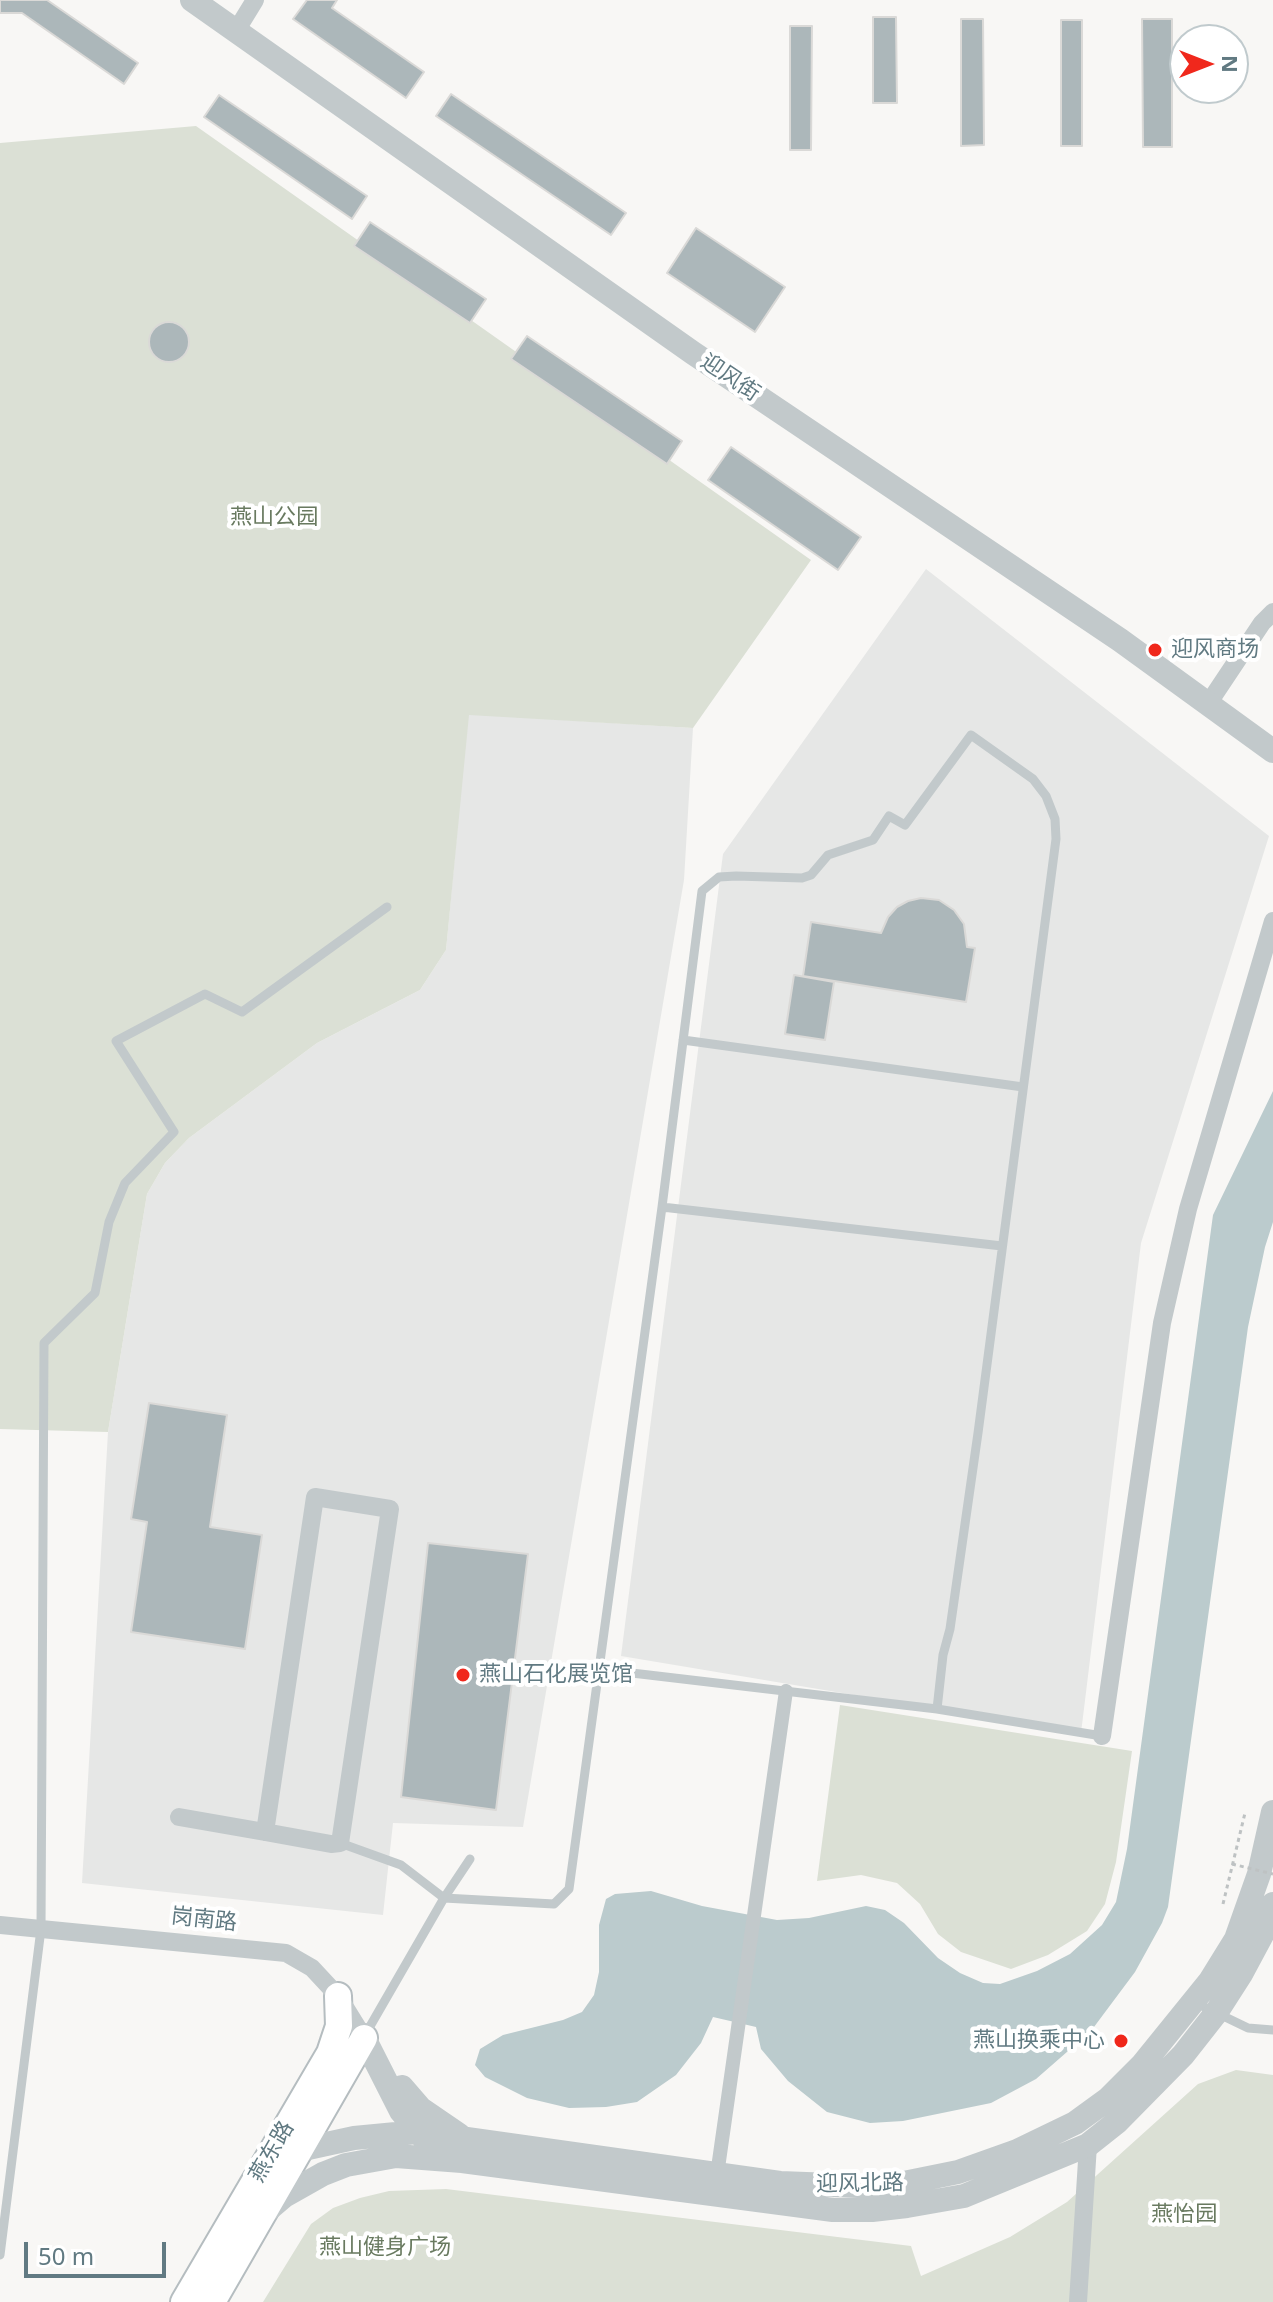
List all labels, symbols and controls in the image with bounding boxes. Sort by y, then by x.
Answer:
north arrow [1169,24,1249,104]
text: N [1216,55,1246,73]
street label: 迎风街 [695,349,765,407]
park label: 燕山公园 [230,505,318,531]
place label: 迎风商场 [1171,637,1259,663]
marker: 迎风商场 [1146,641,1164,659]
place label: 燕山石化展览馆 [479,1662,633,1688]
marker: 燕山石化展览馆 [454,1666,472,1684]
street label: 岗南路 [170,1903,238,1937]
place label: 燕山换乘中心 [973,2028,1105,2054]
marker: 燕山换乘中心 [1112,2032,1130,2050]
street label: 燕东路 [244,2117,300,2187]
street label: 迎风北路 [816,2170,904,2198]
park label: 燕怡园 [1151,2202,1217,2228]
scale bar [28,2226,170,2276]
park label: 燕山健身广场 [319,2235,451,2261]
text: 50 m [38,2239,94,2272]

